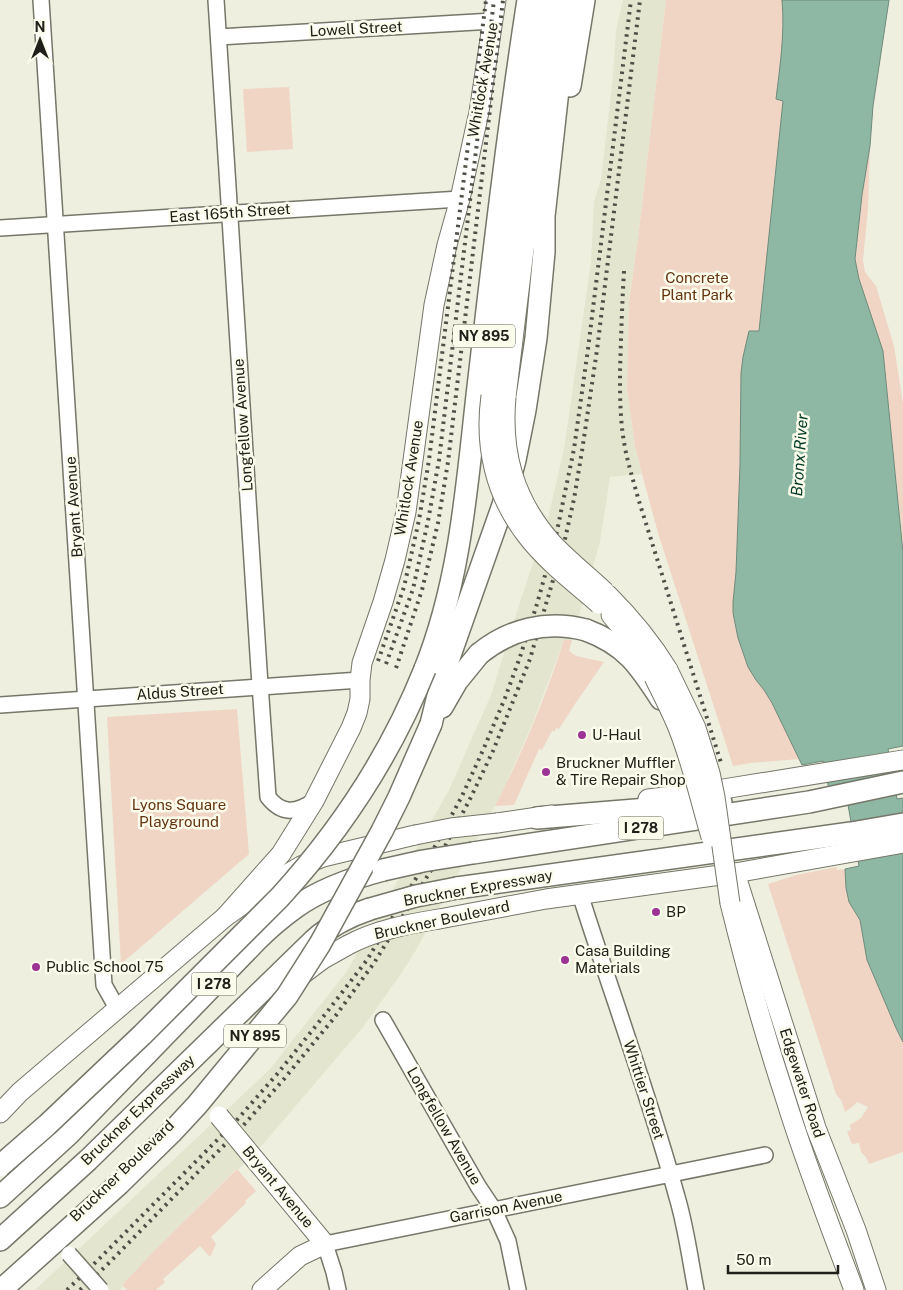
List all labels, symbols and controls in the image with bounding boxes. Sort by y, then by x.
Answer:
north arrow [15,15,65,65]
street label: Lowell Street [309,18,403,39]
text: N [35,19,45,35]
street label: Whitlock Avenue [464,21,501,139]
street label: East 165th Street [169,200,291,225]
park label: Concrete Plant Park [661,269,733,303]
road number: NY 895 [453,324,515,348]
street label: Longfellow Avenue [229,358,256,492]
water label: Bronx River [787,412,812,497]
street label: Whitlock Avenue [391,419,426,537]
street label: Bryant Avenue [61,456,86,558]
street label: Aldus Street [136,680,224,703]
place label: U-Haul [592,726,641,743]
marker: U-Haul [576,729,588,741]
place label: Bruckner Muffler & Tire Repair Shop [556,754,686,788]
marker: Bruckner Muffler & Tire Repair Shop [540,766,552,778]
park label: Lyons Square Playground [132,796,226,830]
road number: I 278 [618,816,664,840]
street label: Bruckner Expressway [402,866,554,909]
street label: Bruckner Boulevard [373,897,511,942]
place label: BP [666,903,686,920]
marker: BP [650,906,662,918]
place label: Casa Building Materials [575,942,671,976]
marker: Casa Building Materials [559,954,571,966]
place label: Public School 75 [46,958,164,975]
marker: Public School 75 [30,961,42,973]
road number: I 278 [192,972,236,996]
road number: NY 895 [224,1024,286,1048]
street label: Edgewater Road [777,1026,828,1140]
street label: Whittier Street [620,1038,669,1142]
street label: Bruckner Expressway [77,1051,198,1168]
street label: Longfellow Avenue [404,1064,485,1188]
street label: Bruckner Boulevard [66,1117,177,1225]
street label: Bryant Avenue [239,1142,318,1231]
street label: Garrison Avenue [448,1187,564,1226]
scale bar [728,1242,838,1274]
text: 50 m [736,1251,771,1268]

